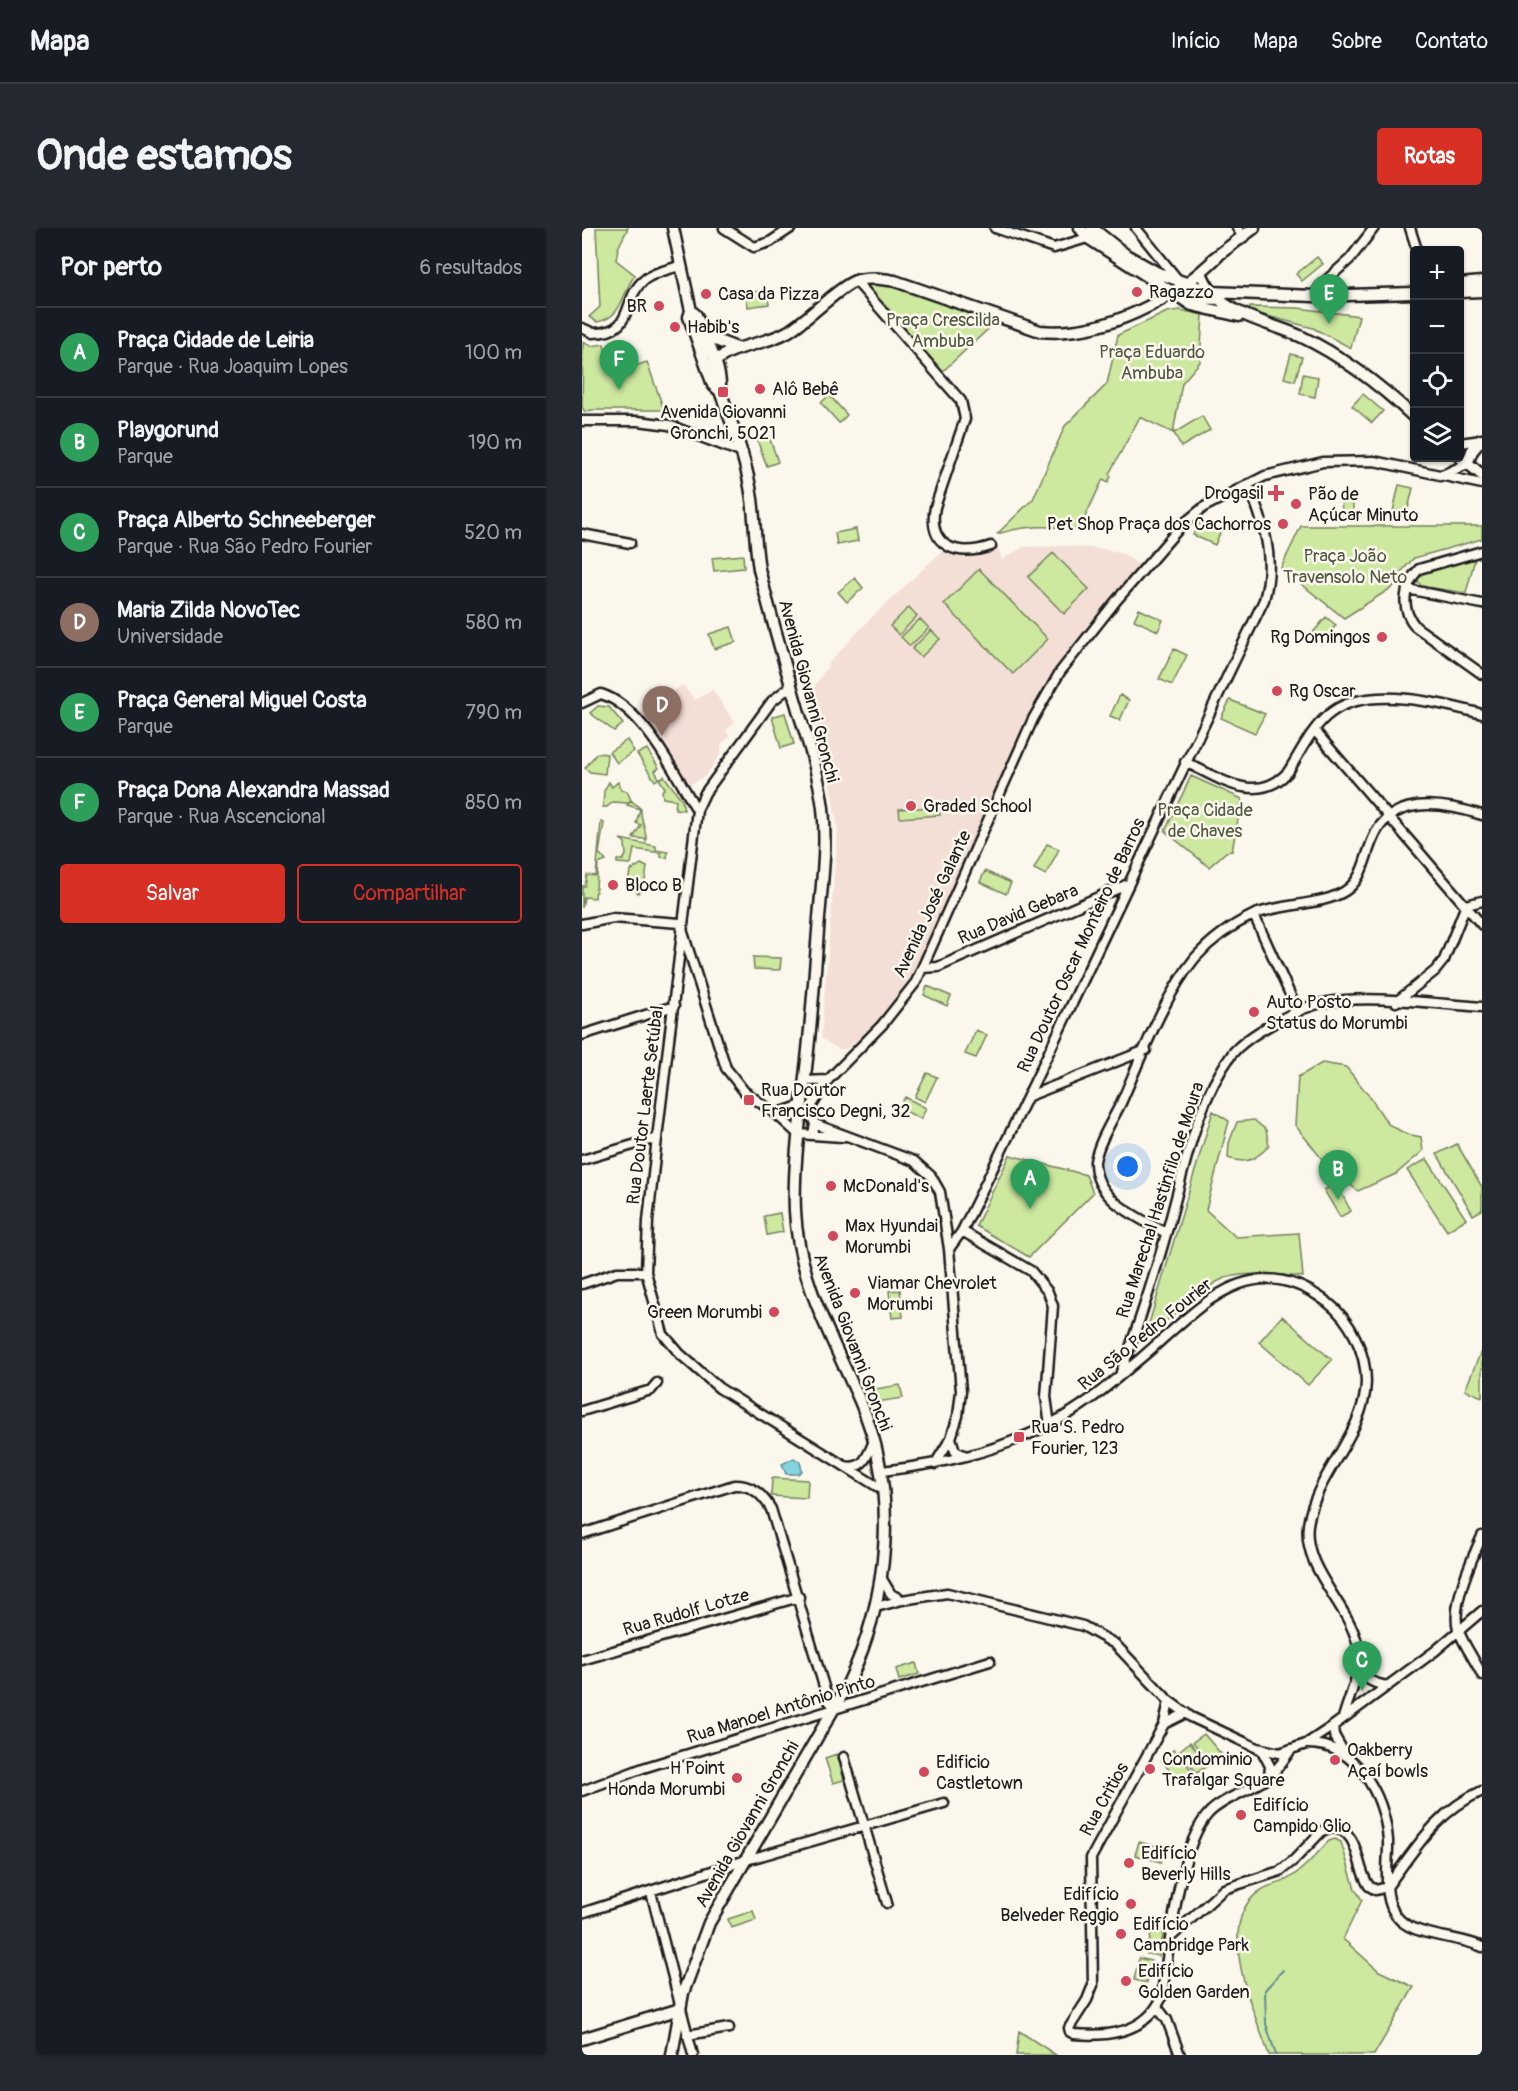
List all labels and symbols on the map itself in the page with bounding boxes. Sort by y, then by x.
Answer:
pin: E [1310,274,1348,324]
place label: Ragazzo [1149,281,1214,304]
place label: Casa da Pizza [718,283,819,306]
marker: Ragazzo [1130,285,1144,299]
marker: Casa da Pizza [699,287,713,301]
place label: BR [626,295,647,318]
marker: BR [652,299,666,313]
park label: Praça Crescilda Ambuba [886,309,1000,353]
place label: Habib's [687,316,739,339]
marker: Habib's [668,320,682,334]
pin: F [600,340,639,390]
park label: Praça Eduardo Ambuba [1099,341,1205,385]
place label: Alô Bebê [772,378,839,401]
marker: Alô Bebê [753,382,767,396]
marker: Avenida Giovanni Gronchi, 5021 [716,385,730,399]
place label: Avenida Giovanni Gronchi, 5021 [660,401,786,445]
place label: Drogasil [1204,482,1264,505]
place label: Pão de Açúcar Minuto [1308,483,1419,527]
marker: Drogasil [1269,486,1283,500]
marker: Pão de Açúcar Minuto [1289,497,1303,511]
place label: Pet Shop Praça dos Cachorros [1047,513,1271,536]
marker: Pet Shop Praça dos Cachorros [1276,517,1290,531]
park label: Praça João Travensolo Neto [1283,545,1407,589]
street label: Avenida Giovanni Gronchi [773,597,844,785]
place label: Rg Domingos [1270,626,1370,649]
marker: Rg Domingos [1375,630,1389,644]
place label: Rg Oscar [1289,680,1356,703]
marker: Rg Oscar [1270,684,1284,698]
pin: D [642,686,682,736]
place label: Graded School [923,795,1032,818]
marker: Graded School [904,799,918,813]
park label: Praça Cidade de Chaves [1157,799,1253,843]
street label: Rua Doutor Oscar Monteiro de Barros [1012,814,1151,1076]
street label: Avenida José Galante [888,827,977,982]
place label: Bloco B [625,874,682,897]
marker: Bloco B [606,878,620,892]
street label: Rua David Gebara [955,879,1082,950]
place label: Auto Posto Status do Morumbi [1266,991,1407,1035]
street label: Rua Doutor Laerte Setúbal [622,1004,669,1206]
marker: Auto Posto Status do Morumbi [1247,1005,1261,1019]
place label: Rua Doutor Francisco Degni, 32 [761,1079,911,1123]
street label: Rua Marechal Hastinfilo de Moura [1111,1079,1210,1321]
marker: Rua Doutor Francisco Degni, 32 [742,1093,756,1107]
pin: B [1318,1150,1358,1200]
your location [1113,1152,1142,1181]
pin: A [1010,1160,1050,1209]
place label: McDonald's [843,1175,929,1198]
marker: McDonald's [824,1179,838,1193]
place label: Max Hyundai Morumbi [845,1215,938,1259]
marker: Max Hyundai Morumbi [826,1229,840,1243]
street label: Avenida Giovanni Gronchi [808,1250,897,1434]
place label: Viamar Chevrolet Morumbi [867,1272,997,1316]
street label: Rua São Pedro Fourier [1074,1273,1217,1396]
marker: Viamar Chevrolet Morumbi [848,1286,862,1300]
place label: Green Morumbi [647,1301,762,1324]
marker: Green Morumbi [767,1305,781,1319]
place label: Rua S. Pedro Fourier, 123 [1031,1416,1125,1460]
marker: Rua S. Pedro Fourier, 123 [1012,1430,1026,1444]
street label: Rua Rudolf Lotze [620,1583,752,1641]
pin: C [1342,1642,1382,1691]
street label: Rua Manoel Antônio Pinto [684,1670,878,1749]
street label: Avenida Giovanni Gronchi [690,1737,805,1912]
place label: Oakberry Açaí bowls [1347,1739,1428,1783]
place label: Condominio Trafalgar Square [1162,1748,1285,1792]
place label: Edificio Castletown [936,1751,1023,1795]
marker: Oakberry Açaí bowls [1328,1753,1342,1767]
place label: H Point Honda Morumbi [607,1757,726,1801]
street label: Rua Critios [1075,1758,1134,1840]
marker: Condominio Trafalgar Square [1143,1762,1157,1776]
marker: Edificio Castletown [917,1765,931,1779]
marker: H Point Honda Morumbi [730,1771,744,1785]
place label: Edifício Campido Glio [1253,1794,1351,1838]
marker: Edifício Campido Glio [1234,1808,1248,1822]
place label: Edifício Beverly Hills [1141,1842,1231,1886]
marker: Edifício Beverly Hills [1122,1856,1136,1870]
place label: Edifício Belveder Reggio [1000,1883,1119,1927]
marker: Edifício Belveder Reggio [1124,1897,1138,1911]
place label: Edifício Cambridge Park [1133,1913,1249,1957]
marker: Edifício Cambridge Park [1114,1927,1128,1941]
place label: Edifício Golden Garden [1138,1960,1250,2004]
marker: Edifício Golden Garden [1119,1974,1133,1988]

